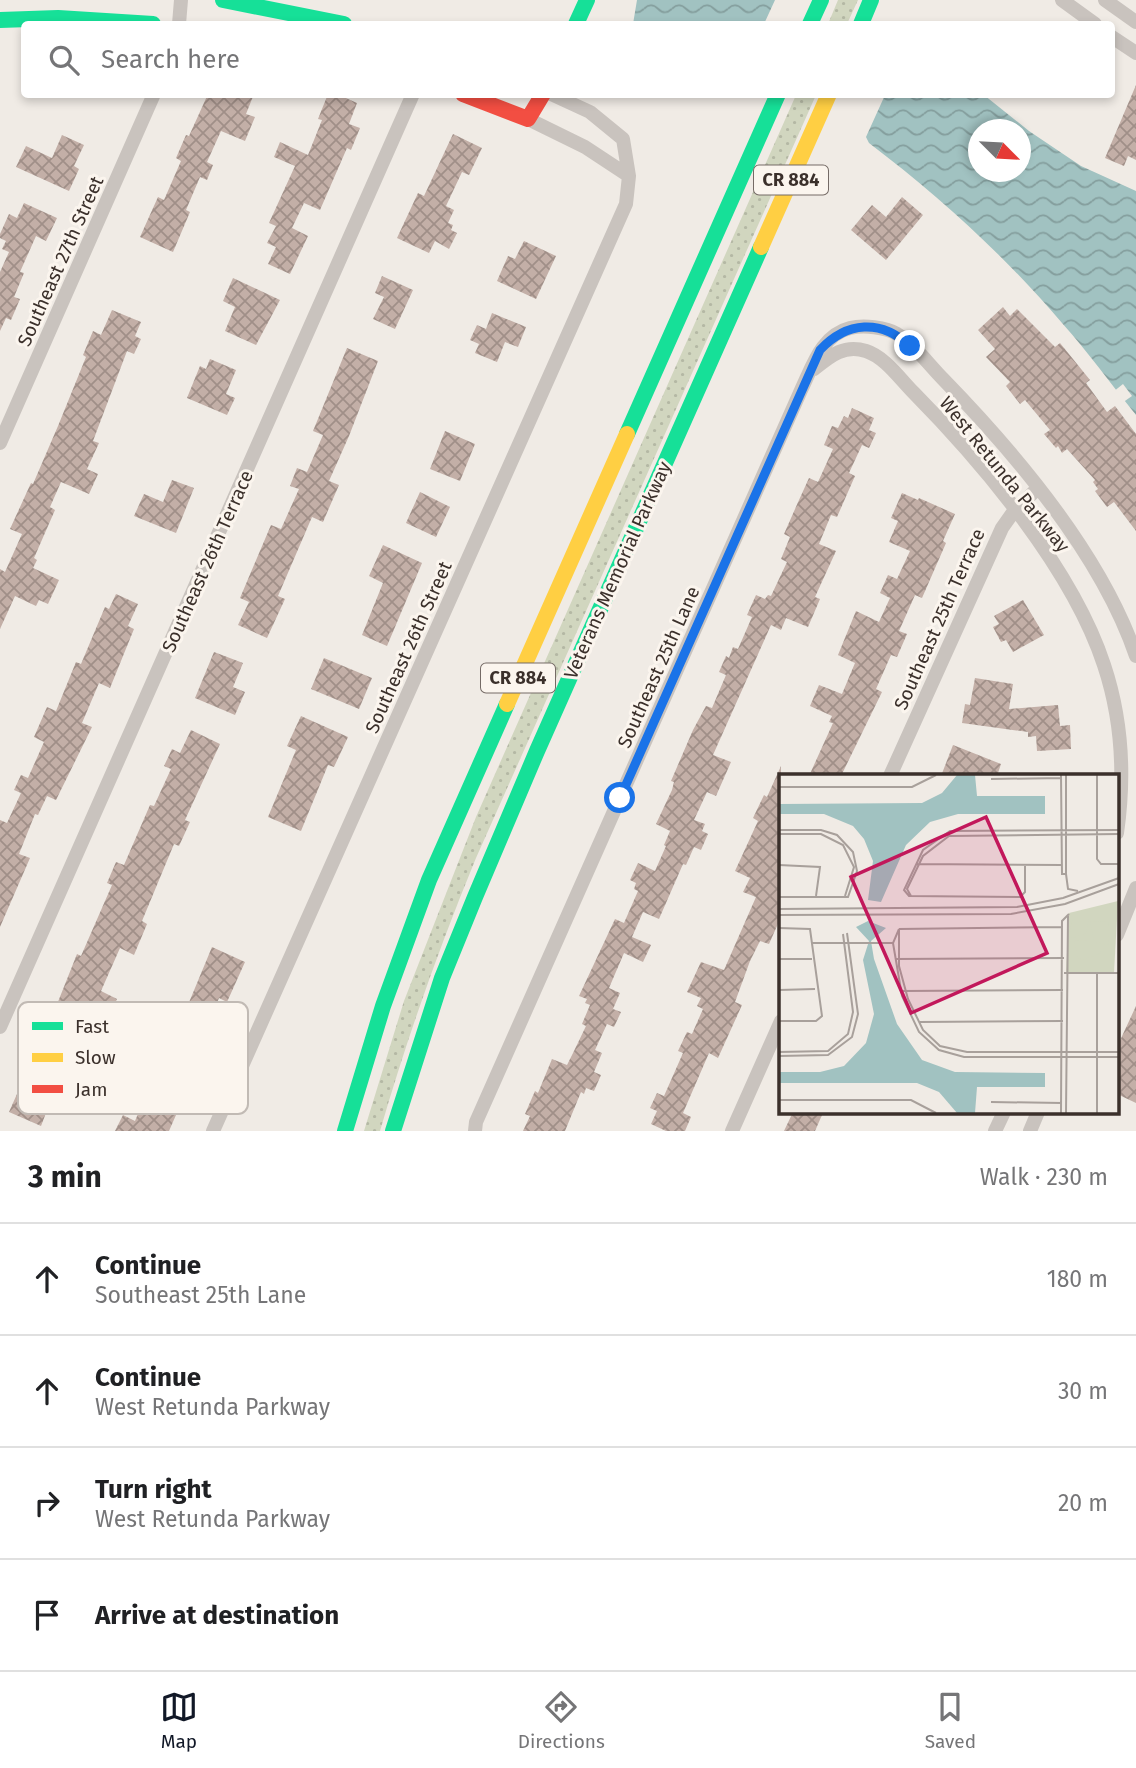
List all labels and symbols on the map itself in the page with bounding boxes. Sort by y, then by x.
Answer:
north arrow [968,119,1031,182]
road number: CR 884 [754,166,828,195]
street label: Southeast 27th Street [13,172,108,350]
route end [894,330,925,361]
street label: West Retunda Parkway [935,392,1075,558]
street label: Veterans Memorial Parkway [559,457,676,682]
street label: Southeast 26th Terrace [157,467,258,656]
street label: Southeast 25th Terrace [889,525,990,713]
street label: Southeast 26th Street [360,558,457,737]
street label: Southeast 25th Lane [612,583,704,752]
road number: CR 884 [481,664,555,692]
inset map [779,774,1118,1114]
route start [604,782,635,813]
legend [18,1002,248,1114]
text: Fast [75,1015,109,1038]
text: Slow [75,1046,116,1069]
text: Jam [75,1078,107,1101]

